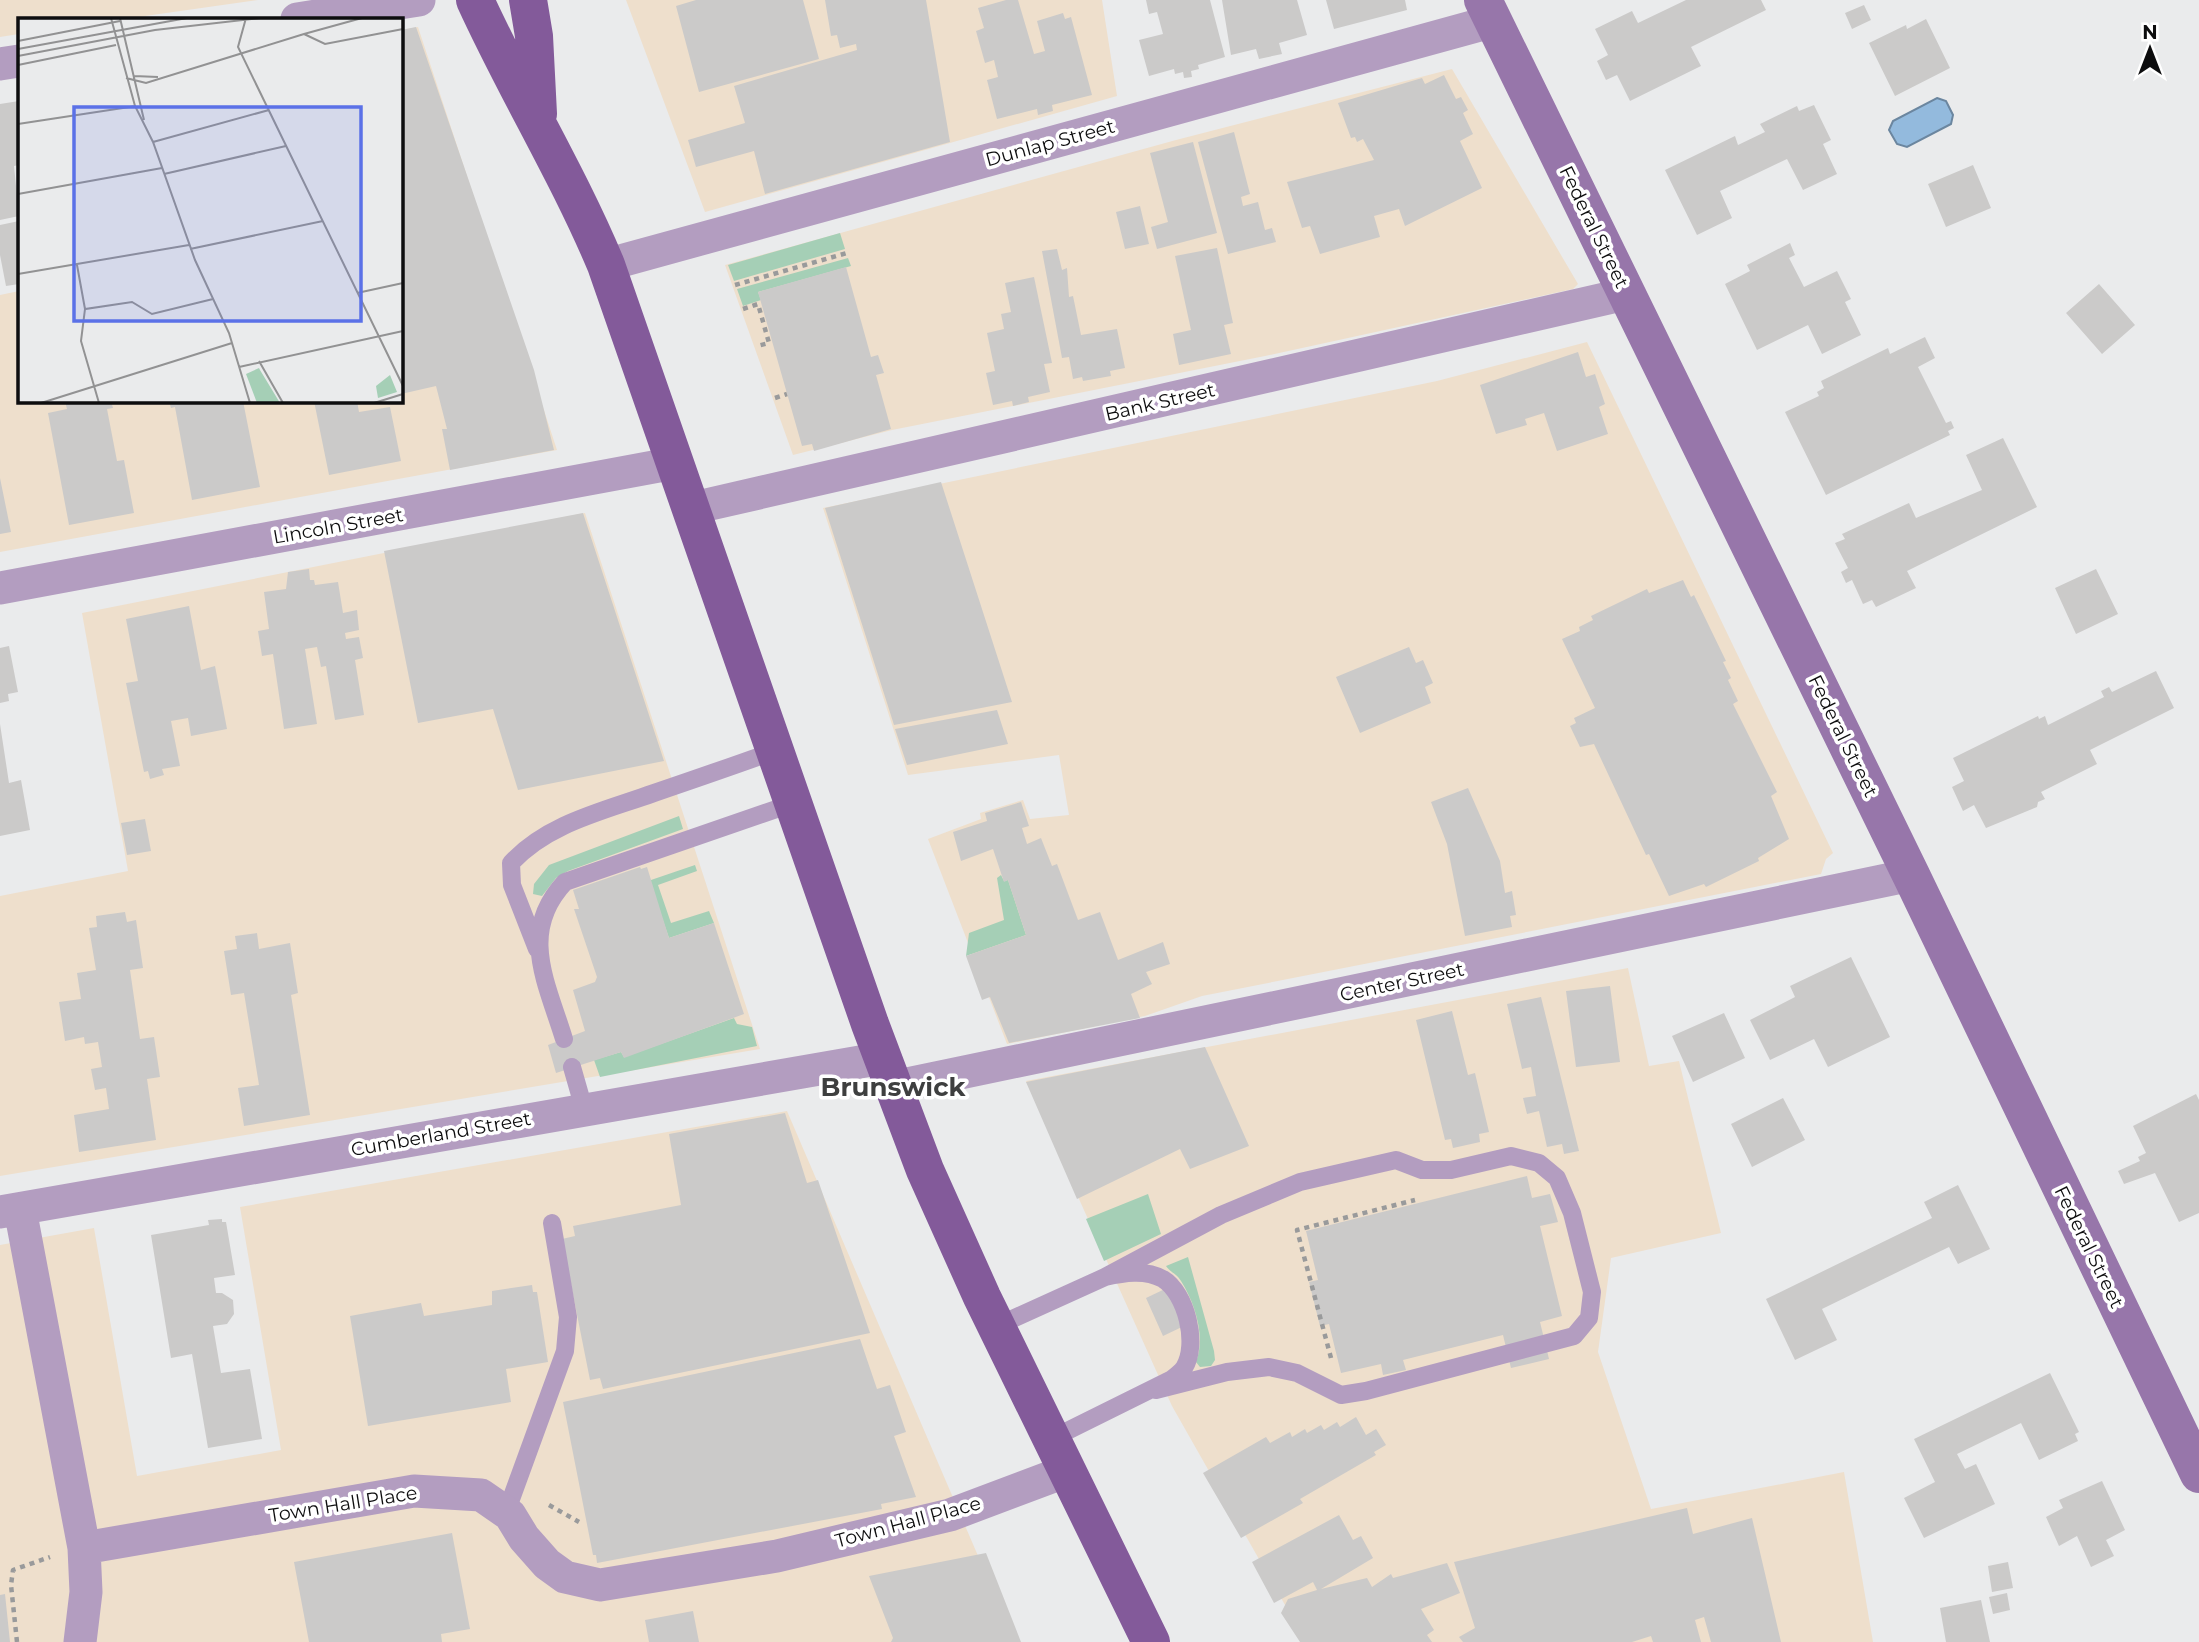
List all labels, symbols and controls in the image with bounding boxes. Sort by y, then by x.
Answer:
north arrow [2115,14,2185,84]
inset map [18,18,402,402]
text: N [2142,21,2158,44]
street label: Dunlap Street [983,115,1117,171]
street label: Federal Street [1554,162,1634,292]
street label: Bank Street [1103,378,1218,426]
street label: Lincoln Street [271,503,405,549]
street label: Federal Street [1803,671,1883,801]
street label: Center Street [1338,958,1466,1006]
district label: Brunswick [821,1071,966,1103]
street label: Cumberland Street [349,1107,533,1161]
street label: Federal Street [2049,1182,2129,1312]
street label: Town Hall Place [267,1481,419,1527]
street label: Town Hall Place [833,1492,983,1552]

